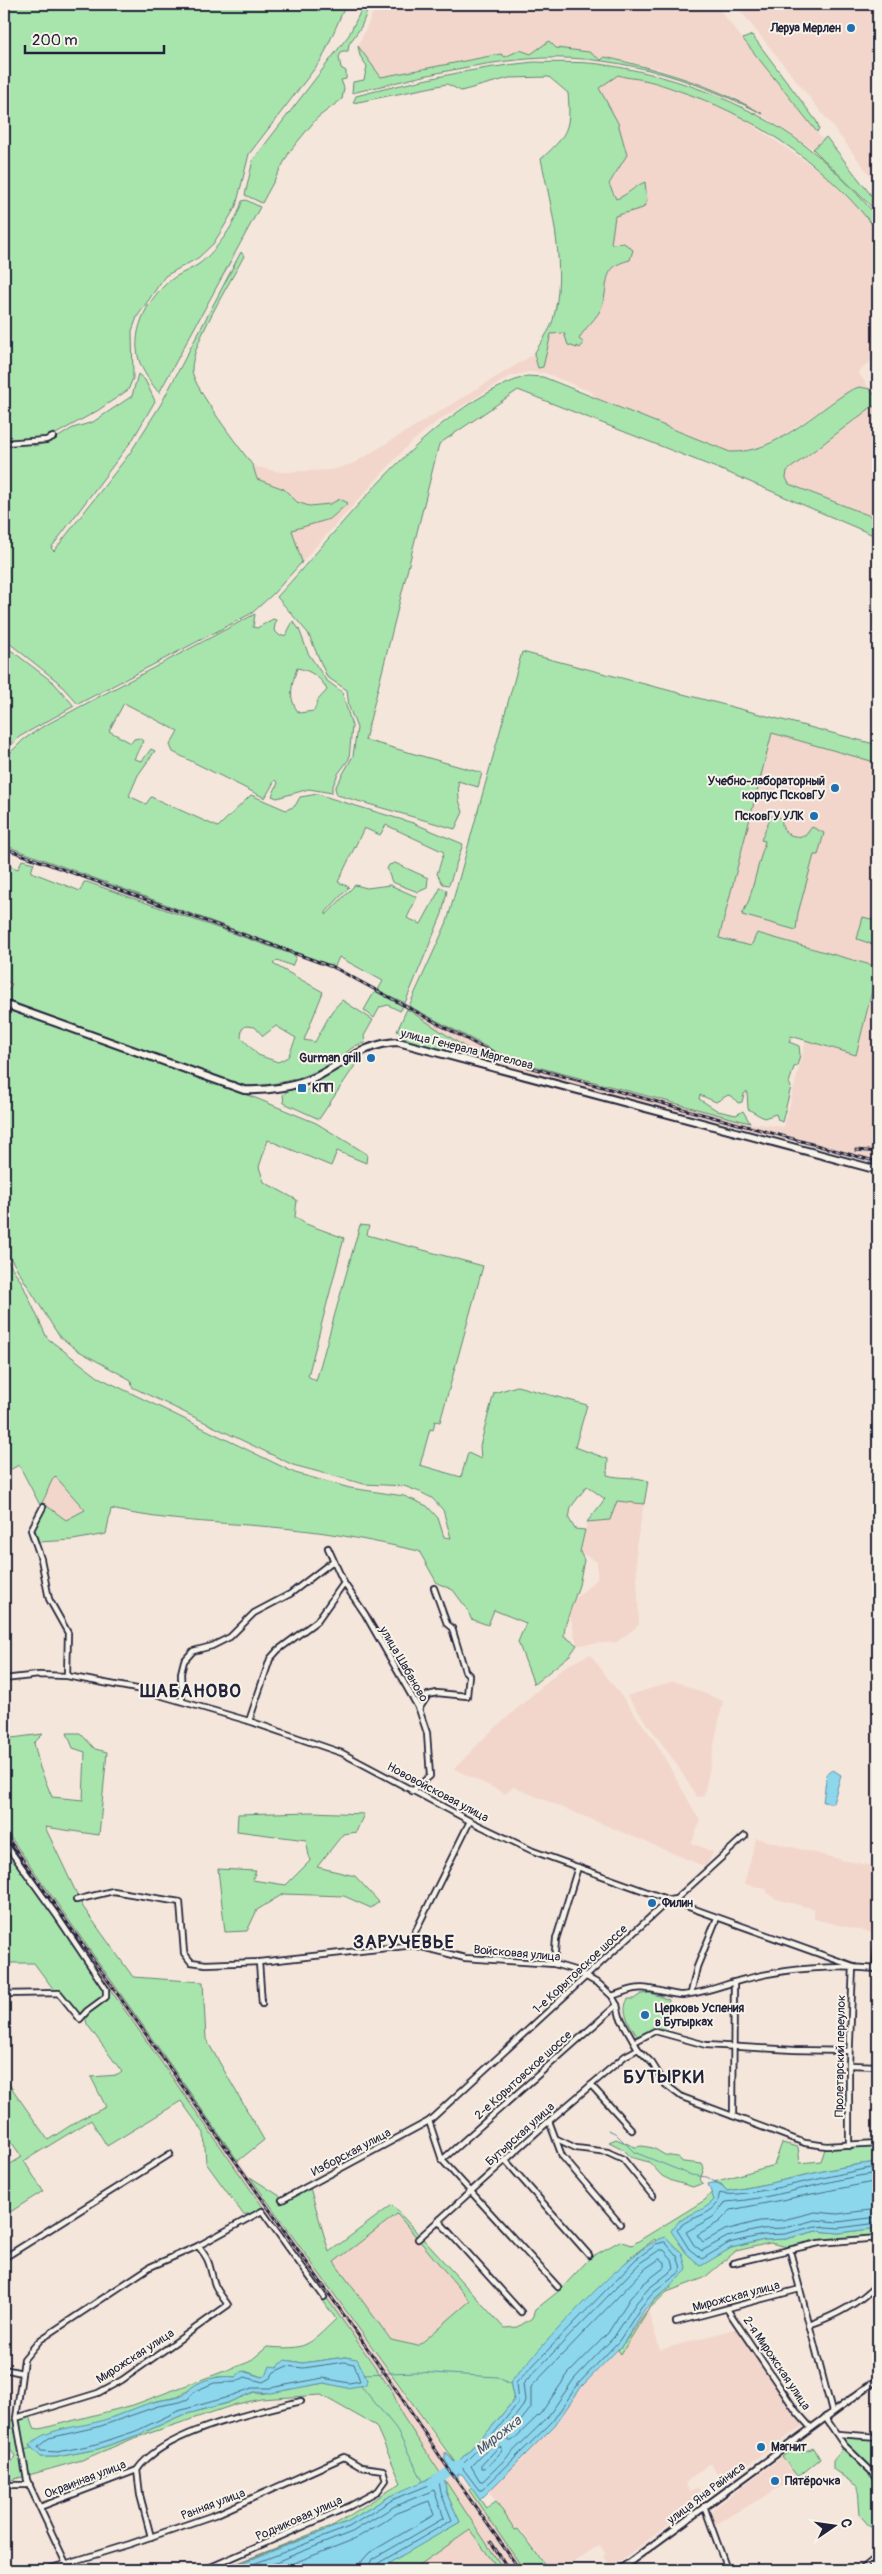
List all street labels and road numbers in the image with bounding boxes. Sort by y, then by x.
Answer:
street label: улица Генерала Маргелова [398,1026,535,1073]
street label: улица Шабаново [375,1623,432,1705]
street label: Нововойсковая улица [384,1759,491,1826]
street label: 1-е Корытовское шоссе [530,1922,631,2017]
street label: Войсковая улица [473,1942,562,1965]
street label: Пролетарский переулок [832,1995,849,2117]
street label: 2-е Корытовское шоссе [472,2028,575,2123]
street label: Бутырская улица [483,2099,558,2169]
street label: Изборская улица [309,2125,394,2180]
street label: Мирожская улица [691,2278,782,2315]
street label: 2-я Мирожская улица [740,2314,814,2413]
street label: Мирожская улица [94,2325,177,2387]
street label: Окраинная улица [42,2457,128,2502]
street label: улица Яна Райниса [663,2459,749,2528]
street label: Ранняя улица [179,2485,248,2524]
street label: Родниковая улица [254,2492,345,2544]

